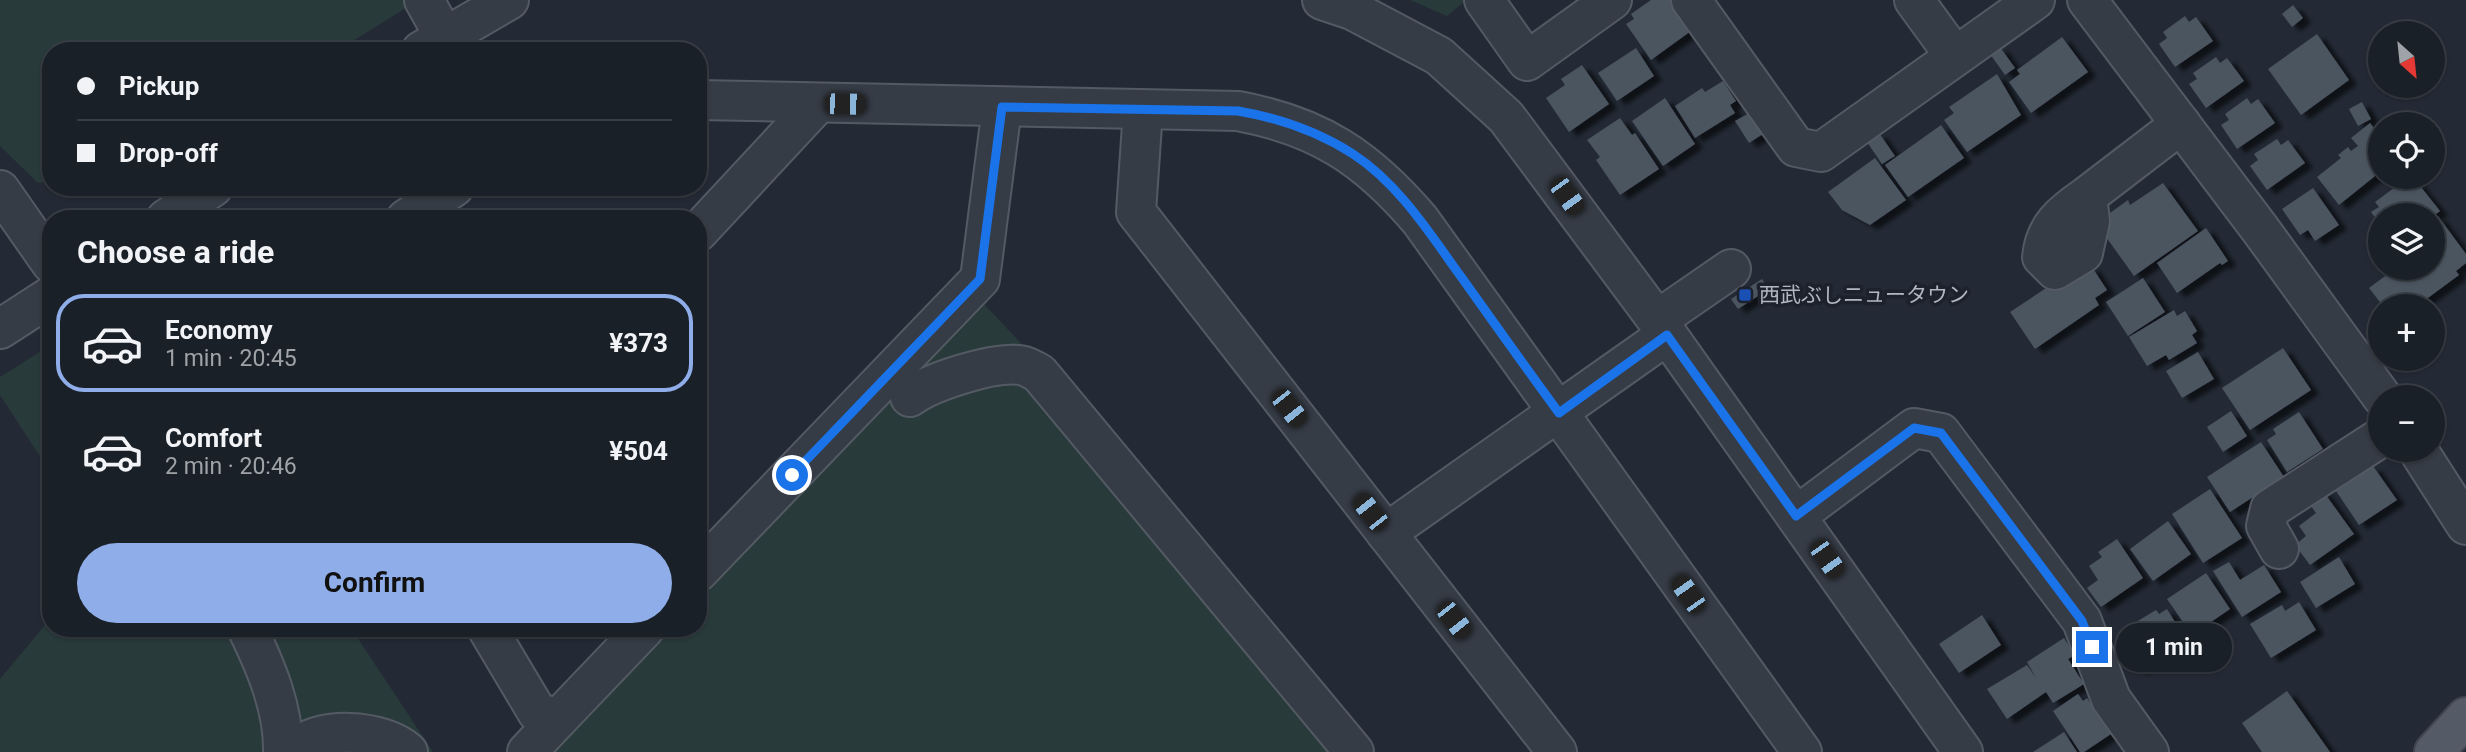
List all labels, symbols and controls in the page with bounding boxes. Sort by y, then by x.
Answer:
north arrow [2368,21,2445,98]
map controls [2368,21,2445,462]
text: Pickup [119,71,199,101]
car [824,93,867,115]
button: locate [2368,112,2445,189]
text: Drop-off [119,138,218,168]
car [1547,173,1588,219]
button: layers [2368,203,2445,280]
text: Choose a ride [77,233,274,271]
place label: 西武ぶしニュータウン [1759,283,1969,307]
marker: 西武ぶしニュータウン [1737,287,1753,303]
button: + [2368,294,2445,371]
icon: car [81,312,144,375]
text: Economy [165,315,272,345]
text: ¥373 [609,328,668,358]
text: 1 min · 20:45 [165,345,297,372]
car [1268,385,1311,431]
button: − [2368,385,2445,462]
icon: car [81,420,144,483]
text: Comfort [165,423,262,453]
text: ¥504 [609,436,668,466]
text: 2 min · 20:46 [165,453,297,480]
route start [776,459,808,491]
car [1349,489,1392,535]
car [1807,536,1848,582]
button: Confirm [77,543,672,623]
car [1668,571,1709,617]
car [1433,597,1476,643]
callout: 1 min [2116,622,2232,672]
route end [2076,631,2108,663]
text: 1 min [2145,634,2203,661]

